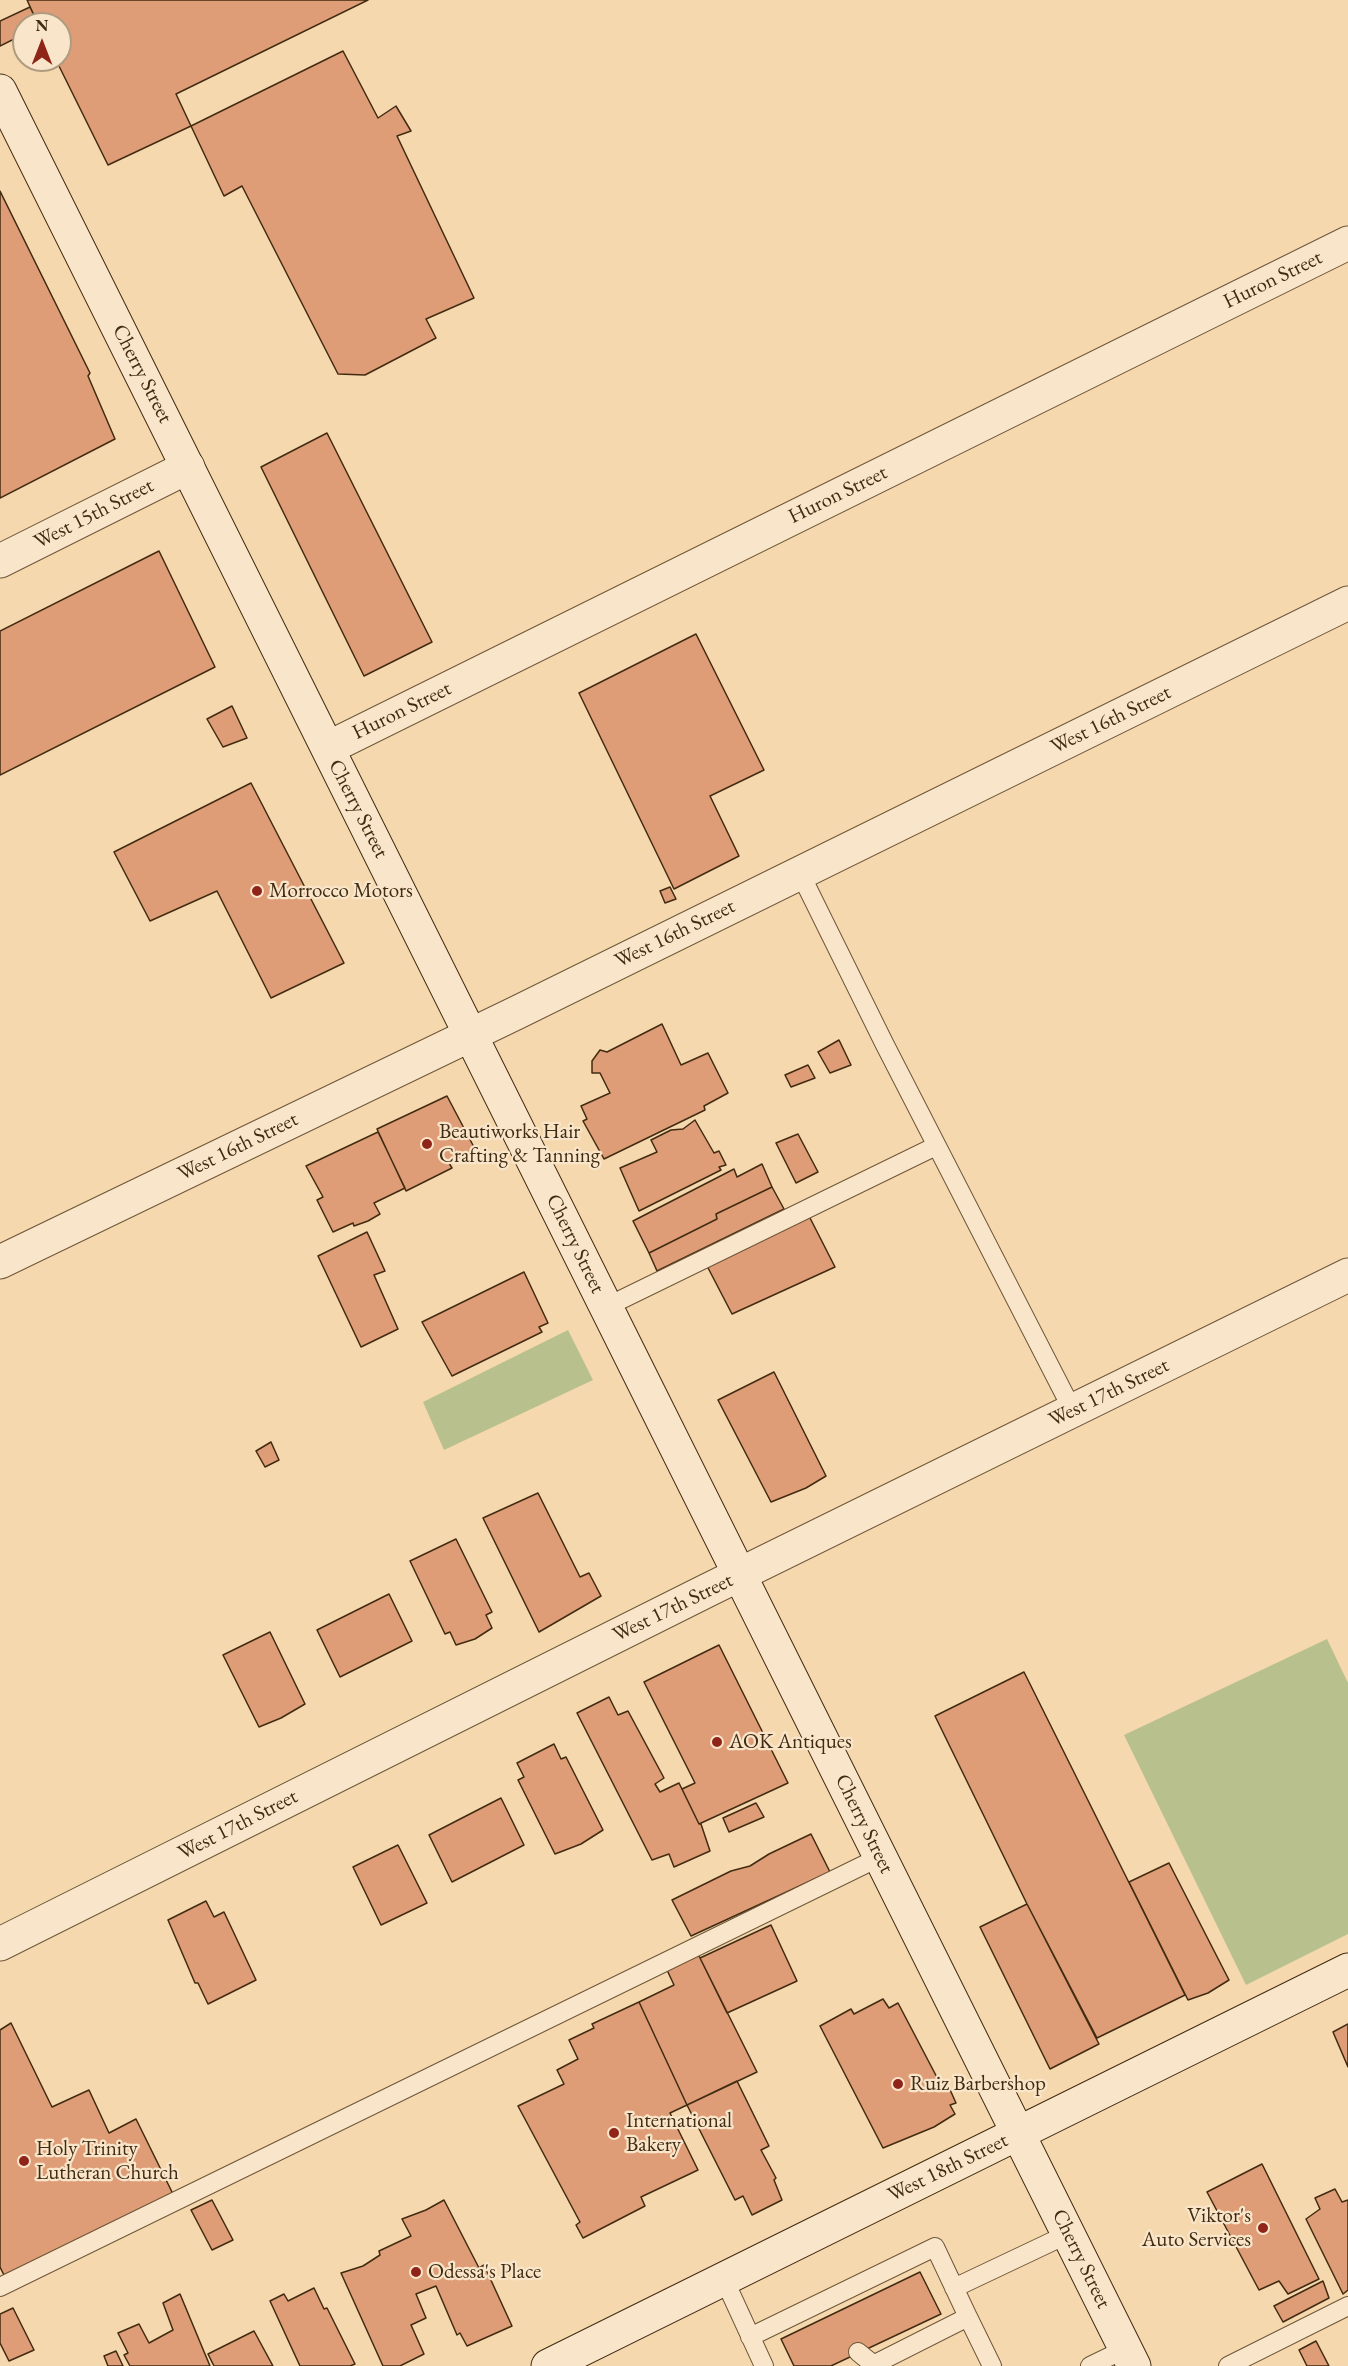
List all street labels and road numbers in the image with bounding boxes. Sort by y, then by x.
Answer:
street label: Huron Street [1219,245,1327,315]
street label: Cherry Street [106,320,178,428]
street label: Huron Street [784,460,892,530]
street label: West 15th Street [30,473,158,555]
street label: Huron Street [348,676,456,746]
street label: West 16th Street [1047,680,1175,760]
street label: Cherry Street [322,755,394,863]
street label: West 16th Street [611,894,739,974]
street label: West 16th Street [174,1107,302,1187]
street label: Cherry Street [540,1190,610,1298]
street label: West 17th Street [1045,1353,1173,1433]
street label: West 17th Street [609,1568,737,1648]
street label: Cherry Street [829,1770,899,1878]
street label: West 17th Street [174,1784,302,1866]
street label: West 18th Street [884,2128,1012,2208]
street label: Cherry Street [1046,2205,1116,2313]

